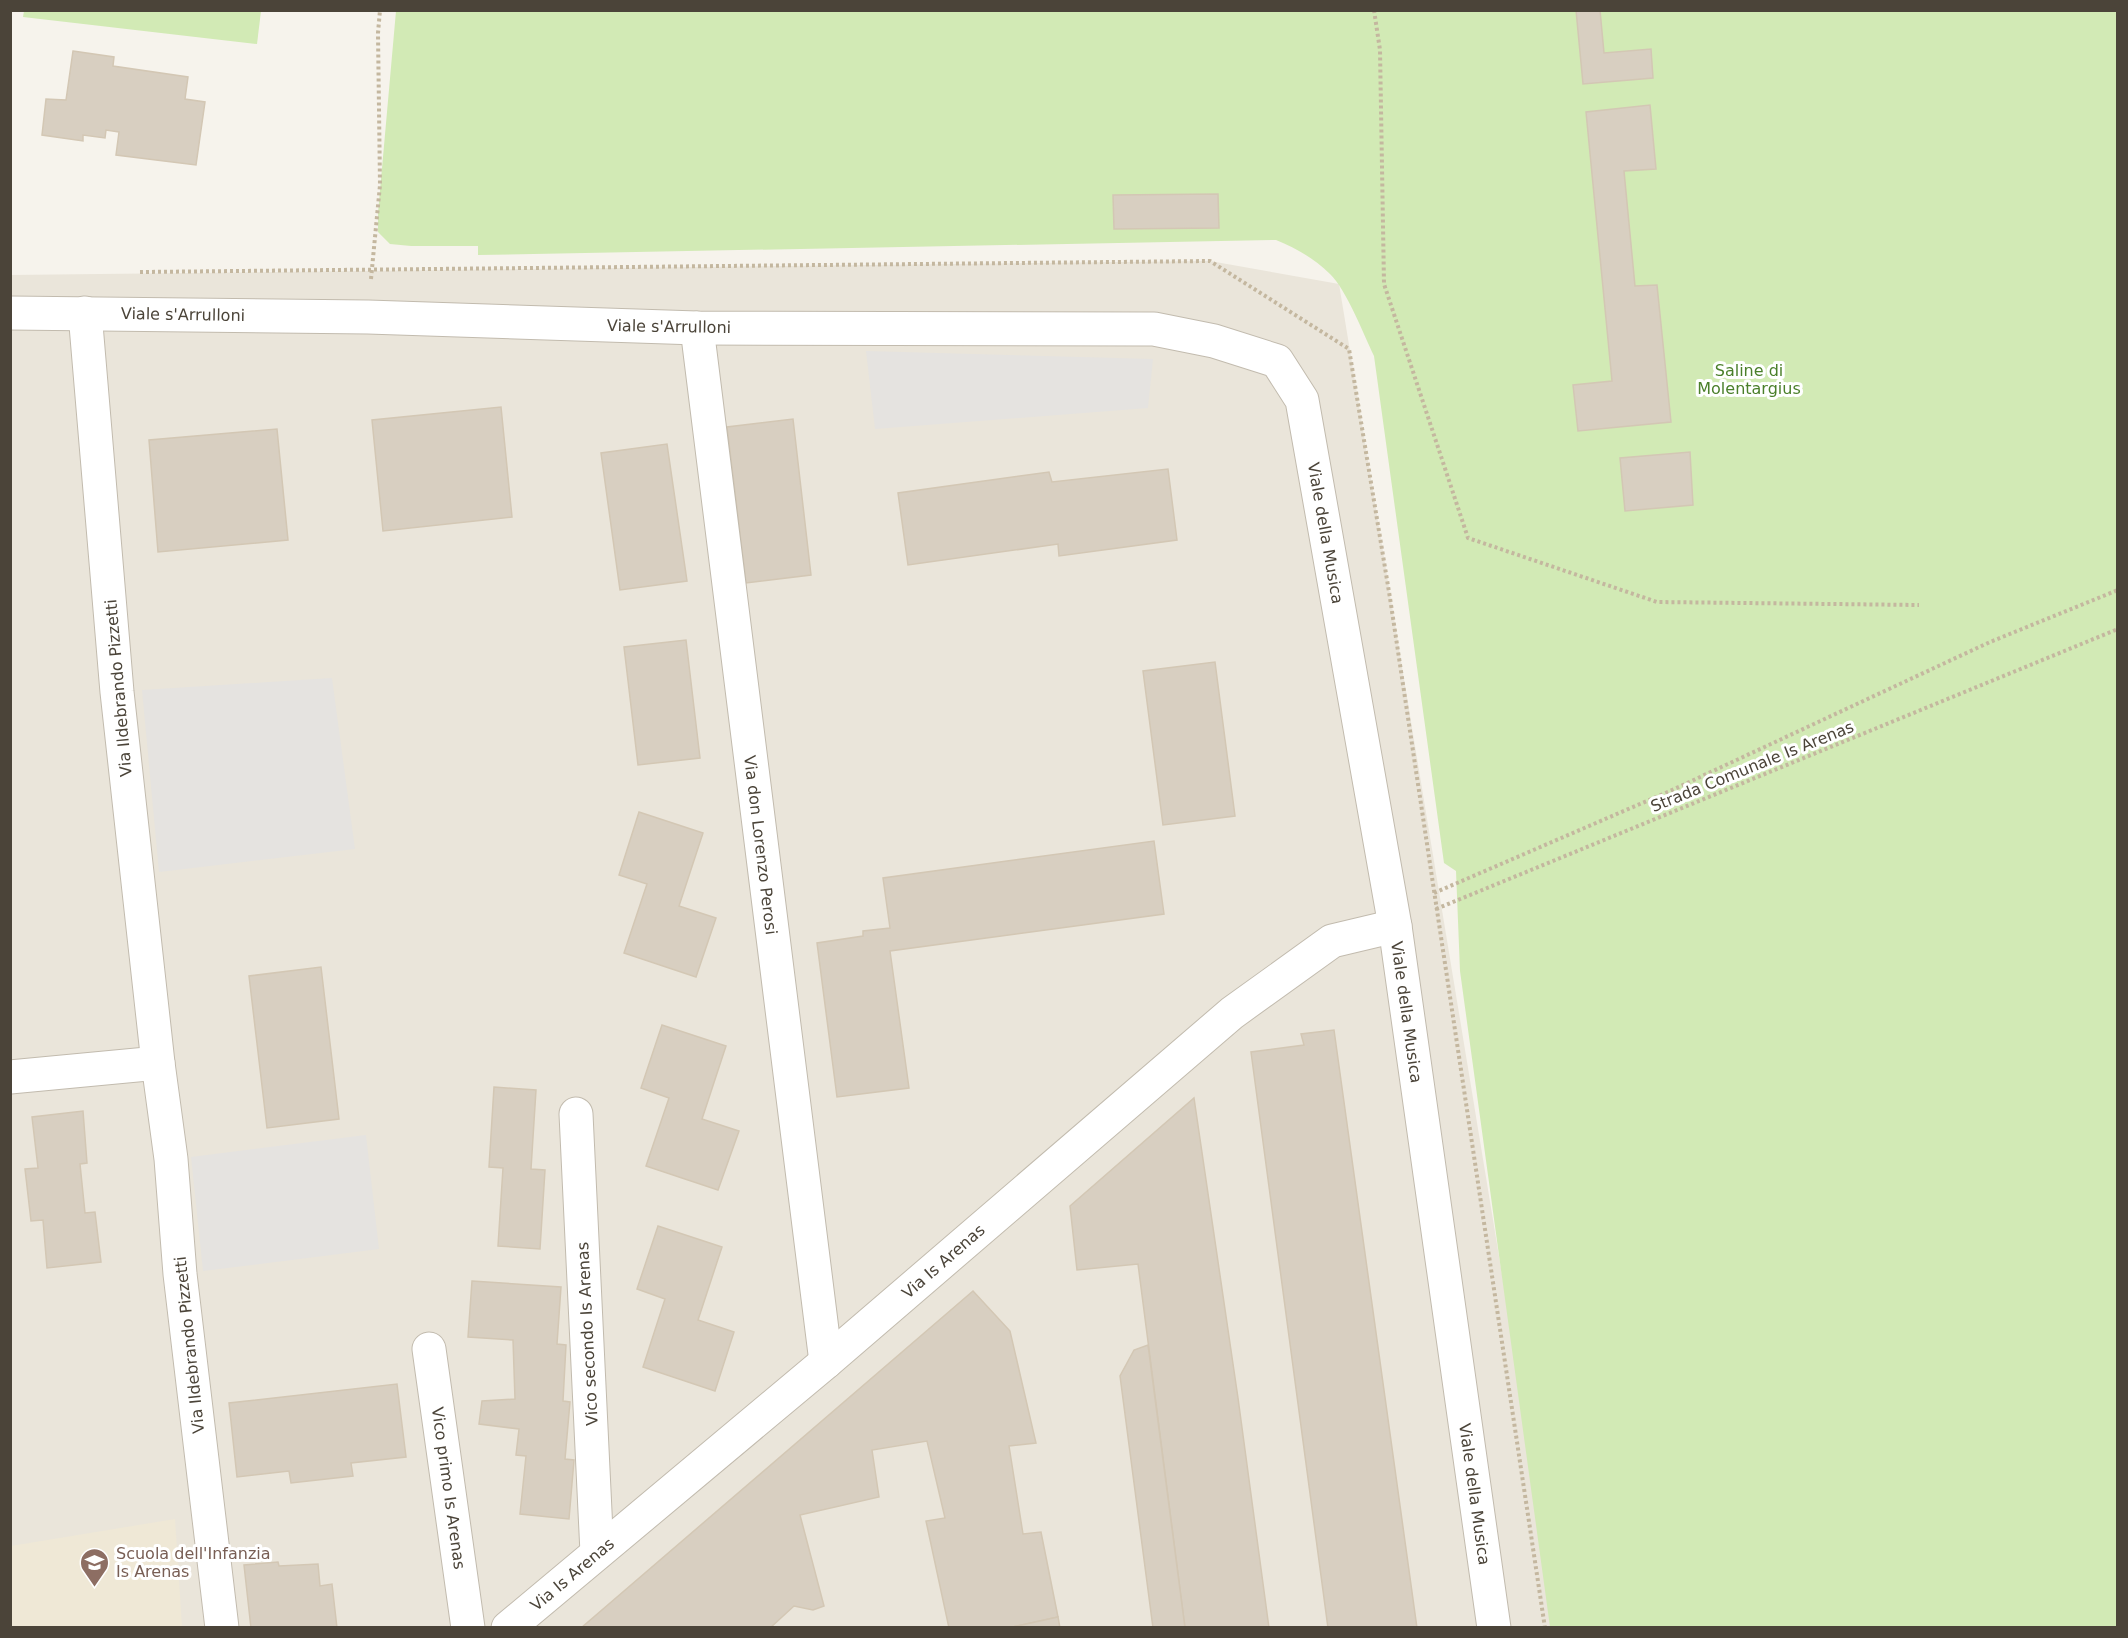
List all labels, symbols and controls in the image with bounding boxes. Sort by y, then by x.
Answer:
street label: Viale s'Arrulloni [121,304,245,325]
street label: Viale s'Arrulloni [607,316,731,337]
park label: Saline di Molentargius [1697,361,1801,398]
street label: Viale della Musica [1304,461,1347,605]
street label: Via Ildebrando Pizzetti [101,598,136,778]
street label: Strada Comunale Is Arenas [1648,717,1856,816]
street label: Via don Lorenzo Perosi [740,754,781,936]
street label: Viale della Musica [1387,940,1426,1084]
street label: Via Is Arenas [898,1220,989,1302]
street label: Vico secondo Is Arenas [573,1242,602,1426]
street label: Via Ildebrando Pizzetti [171,1255,208,1435]
street label: Vico primo Is Arenas [428,1406,469,1570]
street label: Viale della Musica [1455,1422,1494,1566]
street label: Via Is Arenas [527,1534,618,1615]
place label: Scuola dell'Infanzia Is Arenas [116,1544,271,1581]
school or university icon: Scuola dell'Infanzia Is Arenas [79,1546,111,1588]

